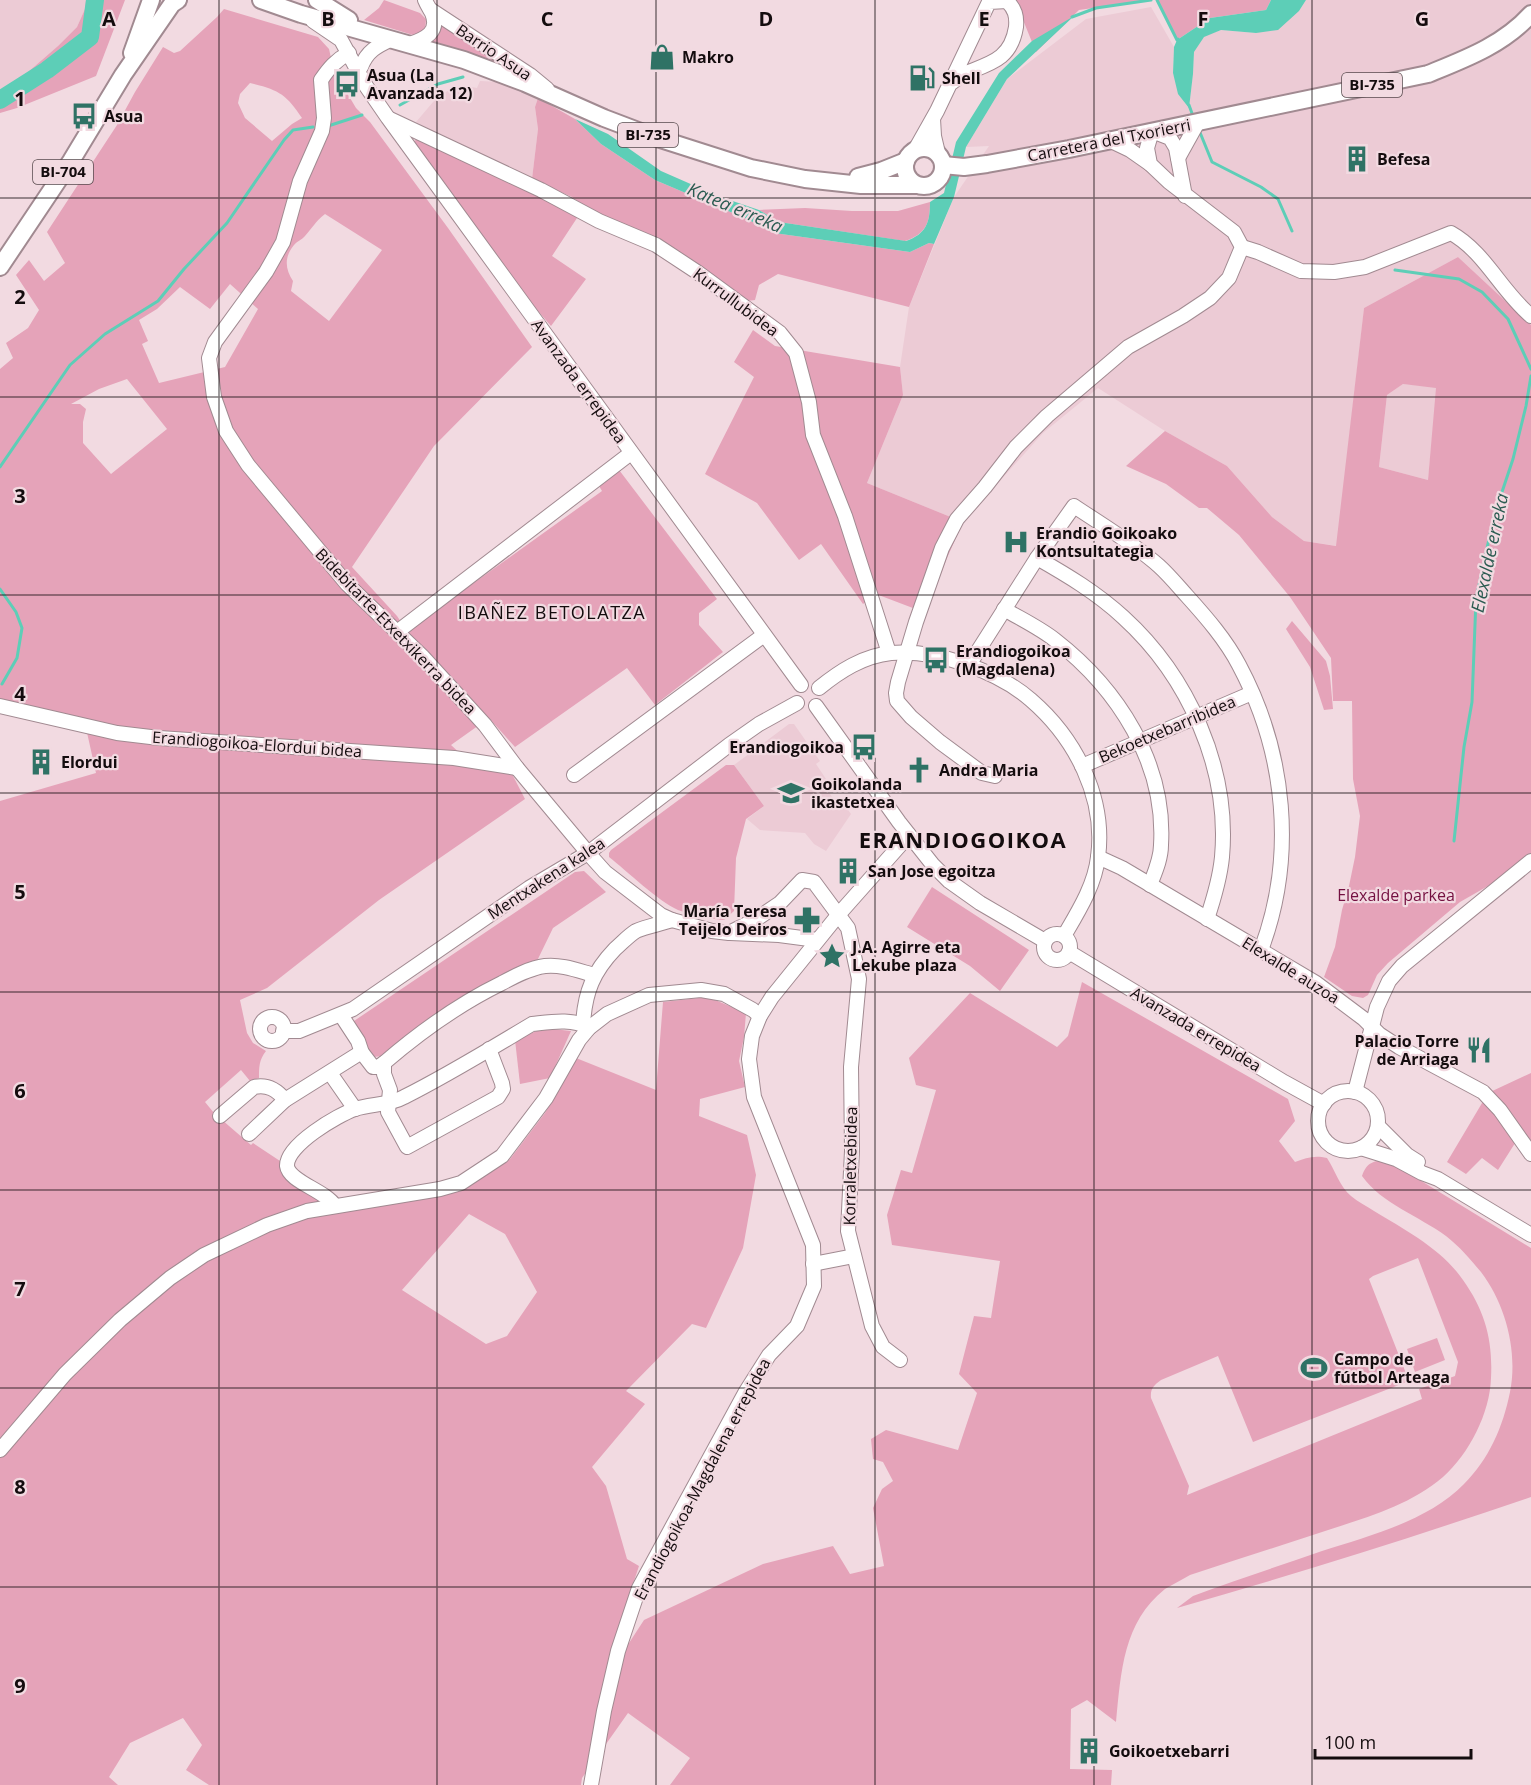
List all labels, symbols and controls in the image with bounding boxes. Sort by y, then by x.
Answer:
text: A [102,5,116,32]
text: B [321,5,335,32]
text: C [541,5,554,32]
text: D [759,5,773,32]
text: E [978,5,990,32]
text: F [1198,5,1208,32]
text: G [1415,5,1429,32]
street label: Barrio Asua [452,19,536,85]
shop icon: Makro [647,42,677,72]
place label: Makro [682,46,734,68]
fuel station icon: Shell [907,63,937,93]
place label: Asua (La Avanzada 12) [367,64,472,104]
place label: Shell [942,67,981,89]
bus stop icon: Asua (La Avanzada 12) [332,69,362,99]
road number: BI-735 [1342,73,1402,97]
text: 1 [14,85,26,112]
bus stop icon: Asua [69,101,99,131]
place label: Asua [104,105,143,127]
street label: Carretera del Txorierri [1026,113,1192,167]
road number: BI-735 [618,123,678,147]
building icon: Befesa [1342,144,1372,174]
place label: Befesa [1377,148,1430,170]
road number: BI-704 [33,160,93,184]
water label: Katea erreka [684,176,787,238]
street label: Kurrullubidea [689,263,783,341]
text: 2 [14,283,26,310]
street label: Avanzada errepidea [526,314,632,448]
text: 3 [14,482,26,509]
water label: Elexalde erreka [1465,491,1513,615]
place label: Erandio Goikoako Kontsultategia [1036,522,1177,562]
hospital icon: Erandio Goikoako Kontsultategia [1001,527,1031,557]
street label: Bidebitarte-Etxetxikerra bidea [311,543,481,719]
district label: IBAÑEZ BETOLATZA [458,600,646,624]
place label: Erandiogoikoa (Magdalena) [956,640,1071,680]
bus stop icon: Erandiogoikoa (Magdalena) [921,645,951,675]
text: 4 [14,680,26,707]
street label: Bekoetxebarribidea [1095,690,1239,768]
street label: Erandiogoikoa-Elordui bidea [151,726,363,762]
bus stop icon: Erandiogoikoa [849,732,879,762]
place label: Erandiogoikoa [729,736,844,758]
building icon: Elordui [26,747,56,777]
place label: Elordui [61,751,118,773]
church icon: Andra Maria [904,755,934,785]
place label: Andra Maria [939,759,1038,781]
place label: Goikolanda ikastetxea [811,773,902,813]
school or university icon: Goikolanda ikastetxea [776,778,806,808]
district label: ERANDIOGOIKOA [859,824,1067,854]
street label: Mentxakena kalea [483,832,609,924]
building icon: San Jose egoitza [833,856,863,886]
place label: San Jose egoitza [868,860,996,882]
text: 5 [14,878,26,905]
park label: Elexalde parkea [1337,884,1455,906]
place label: María Teresa Teijelo Deiros [679,900,787,940]
pharmacy icon: María Teresa Teijelo Deiros [792,905,822,935]
street label: Elexalde auzoa [1238,931,1344,1009]
place label: J.A. Agirre eta Lekube plaza [850,936,961,976]
place icon: J.A. Agirre eta Lekube plaza [817,941,847,971]
street label: Avanzada errepidea [1127,981,1265,1077]
place label: Palacio Torre de Arriaga [1354,1030,1459,1070]
restaurant icon: Palacio Torre de Arriaga [1464,1035,1494,1065]
text: 6 [14,1077,26,1104]
street label: Korraletxebidea [838,1106,862,1226]
text: 7 [14,1275,26,1302]
place label: Campo de fútbol Arteaga [1334,1348,1450,1388]
sports icon: Campo de fútbol Arteaga [1299,1353,1329,1383]
street label: Erandiogoikoa-Magdalena errepidea [629,1354,775,1604]
text: 8 [14,1473,26,1500]
text: 9 [14,1672,26,1699]
scale bar [1315,1722,1471,1760]
text: 100 m [1324,1730,1376,1754]
building icon: Goikoetxebarri [1074,1736,1104,1766]
place label: Goikoetxebarri [1109,1740,1230,1762]

